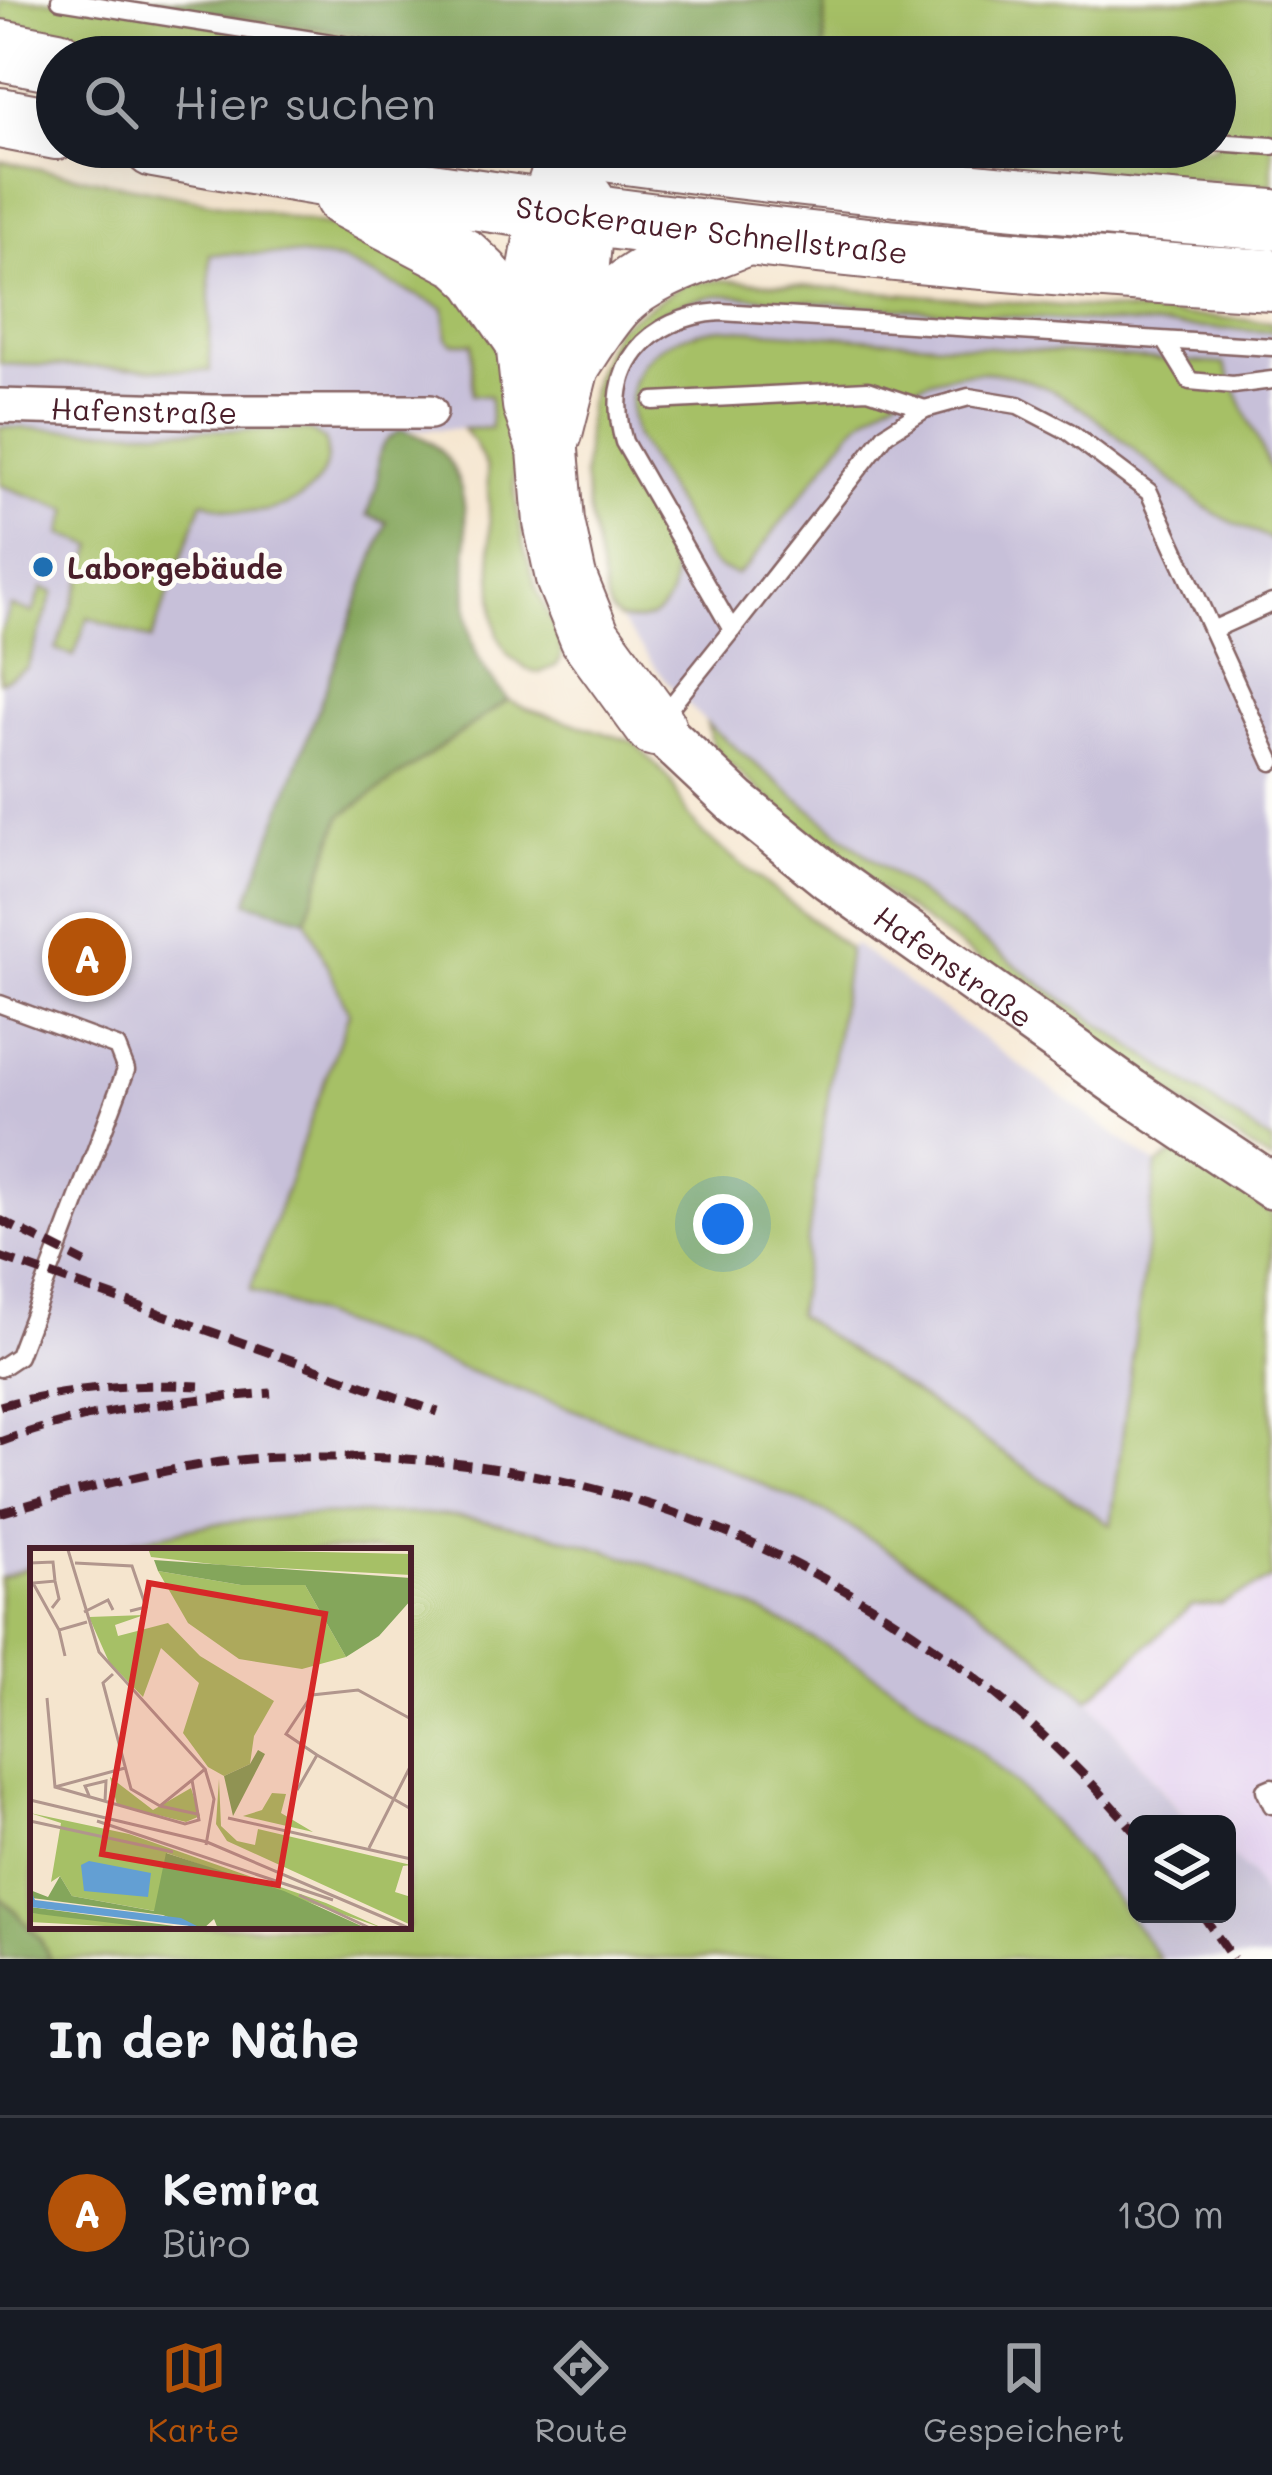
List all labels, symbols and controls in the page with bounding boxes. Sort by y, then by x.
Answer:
search box [36,36,1236,168]
icon: search [78,69,144,135]
text: Hier suchen [174,73,436,131]
street label: Stockerauer Schnellstraße [513,186,910,272]
street label: Hafenstraße [50,387,237,432]
place label: Laborgebäude [67,547,283,587]
marker: Laborgebäude [30,554,56,580]
street label: Hafenstraße [866,896,1041,1036]
pin: A [48,912,126,1002]
your location [693,1194,753,1254]
inset map [30,1548,411,1929]
map controls [1128,1815,1236,1923]
button: layers [1128,1815,1236,1923]
text: In der Nähe [48,2004,359,2071]
text: Kemira [162,2158,320,2216]
text: A [73,2187,101,2238]
text: 130 m [1116,2187,1224,2238]
text: Büro [162,2216,250,2267]
tab: Karte [147,2335,240,2450]
tab: Route [535,2335,628,2450]
tab: Gespeichert [923,2335,1125,2450]

